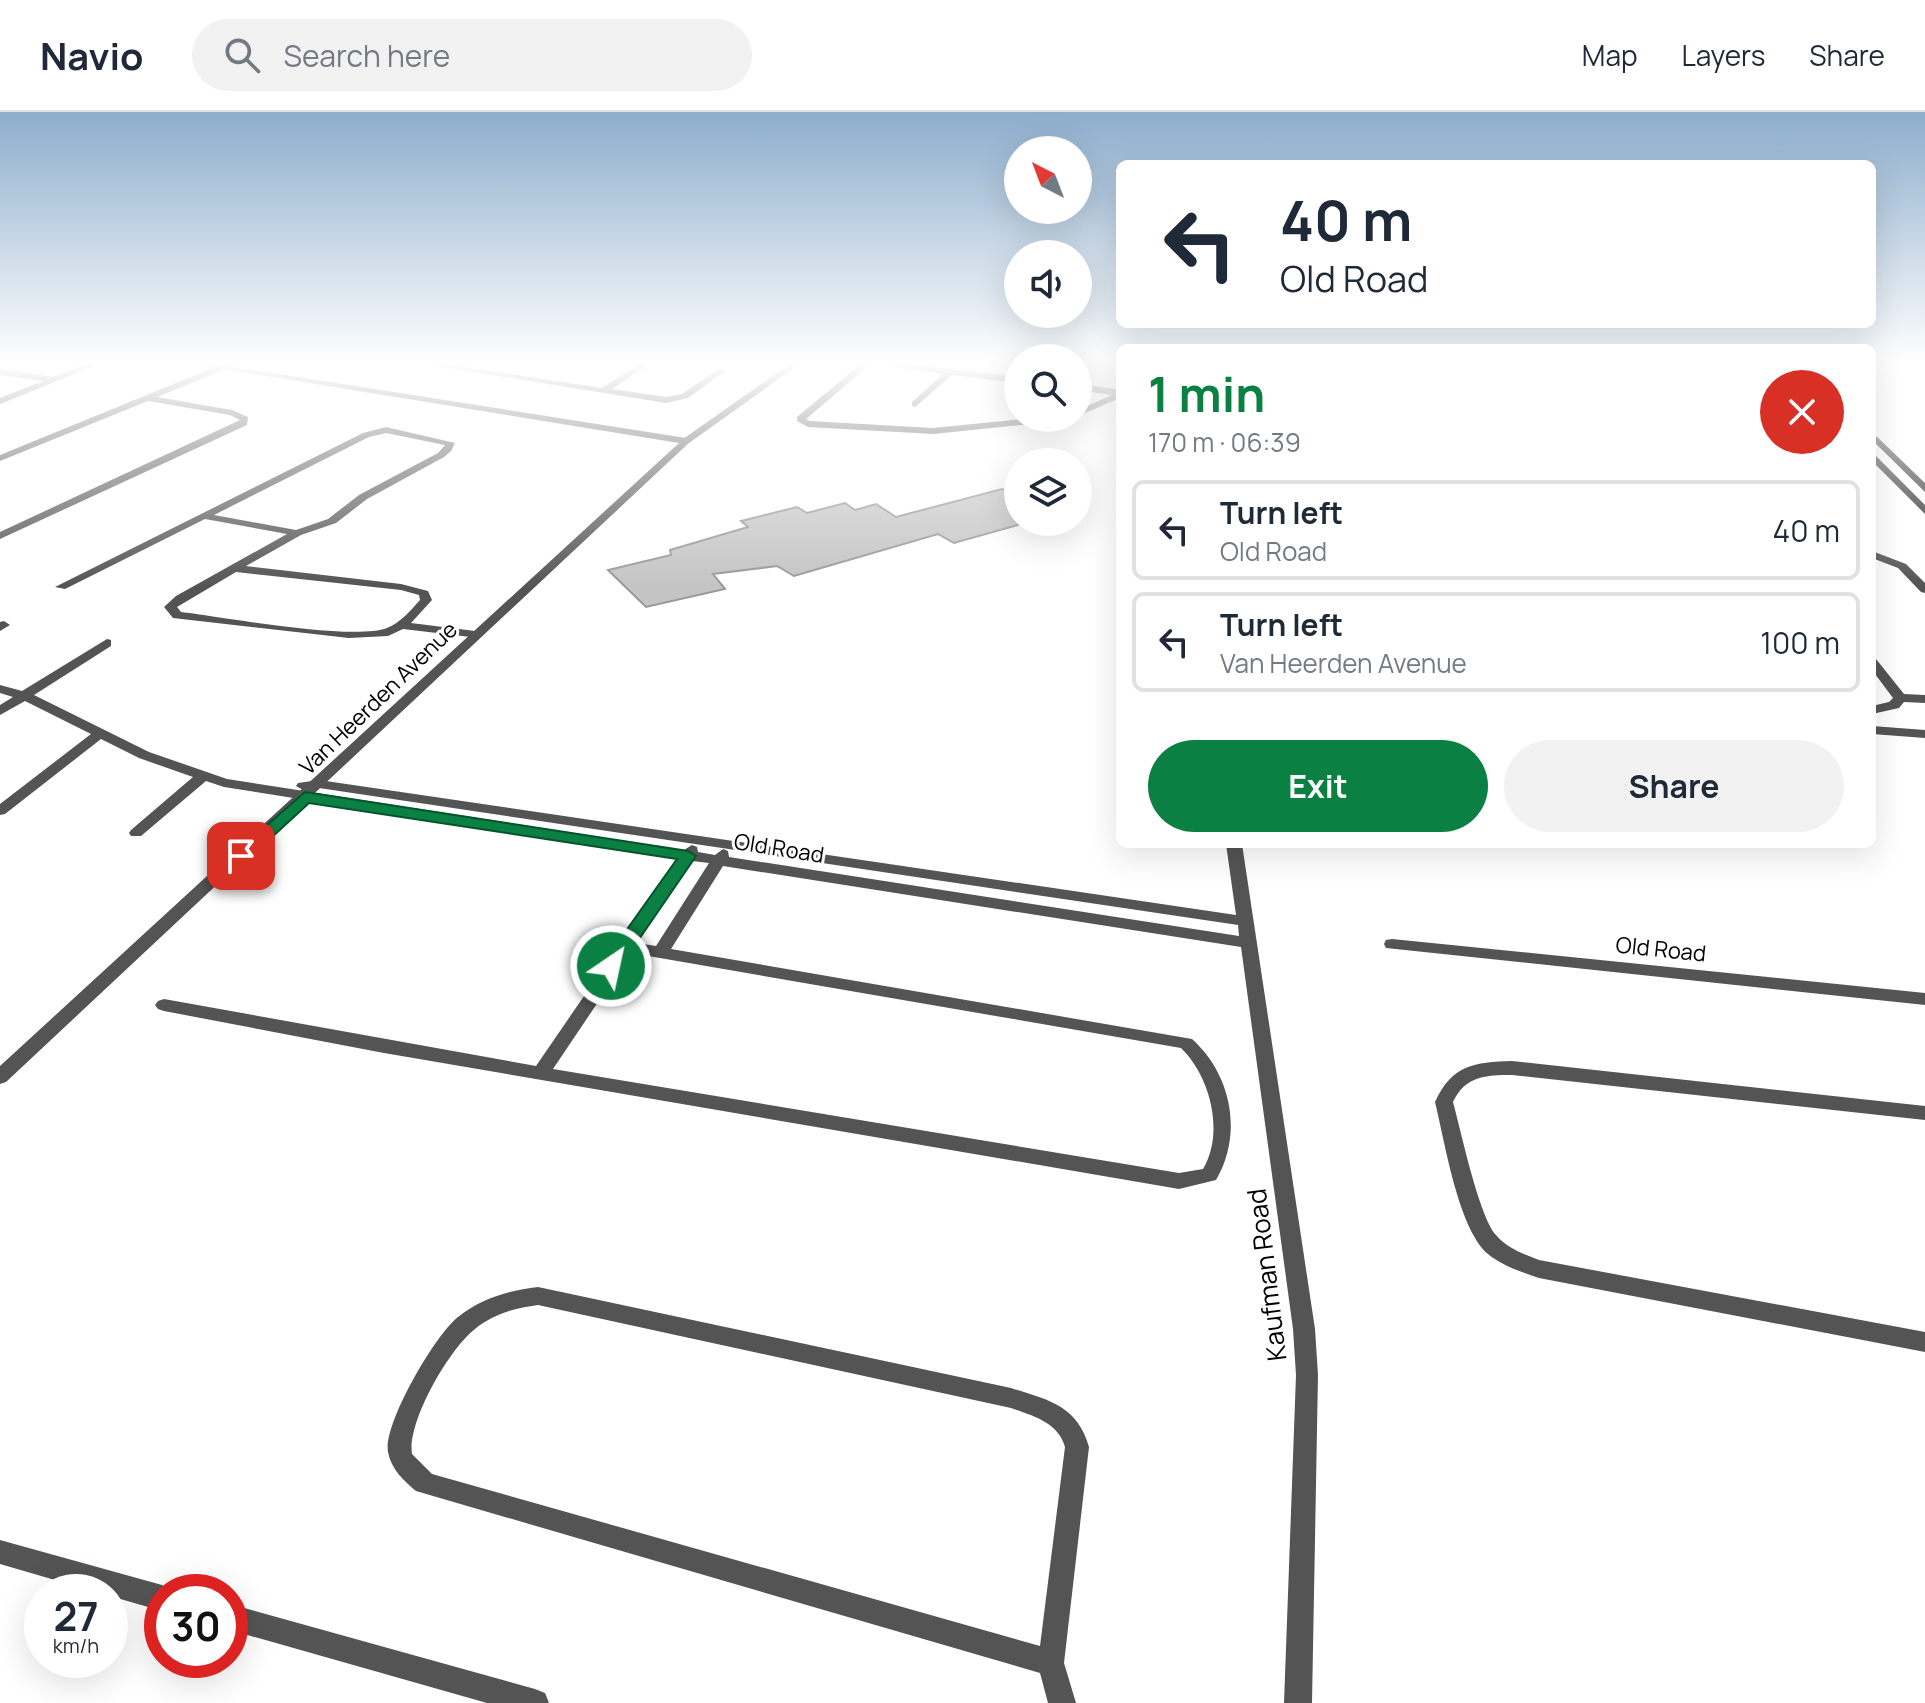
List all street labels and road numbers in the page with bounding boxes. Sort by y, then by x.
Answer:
street label: Van Heerden Avenue [292,615,464,781]
street label: Old Road [732,826,826,870]
street label: Old Road [1614,929,1708,969]
street label: Kaufman Road [1238,1187,1294,1363]

